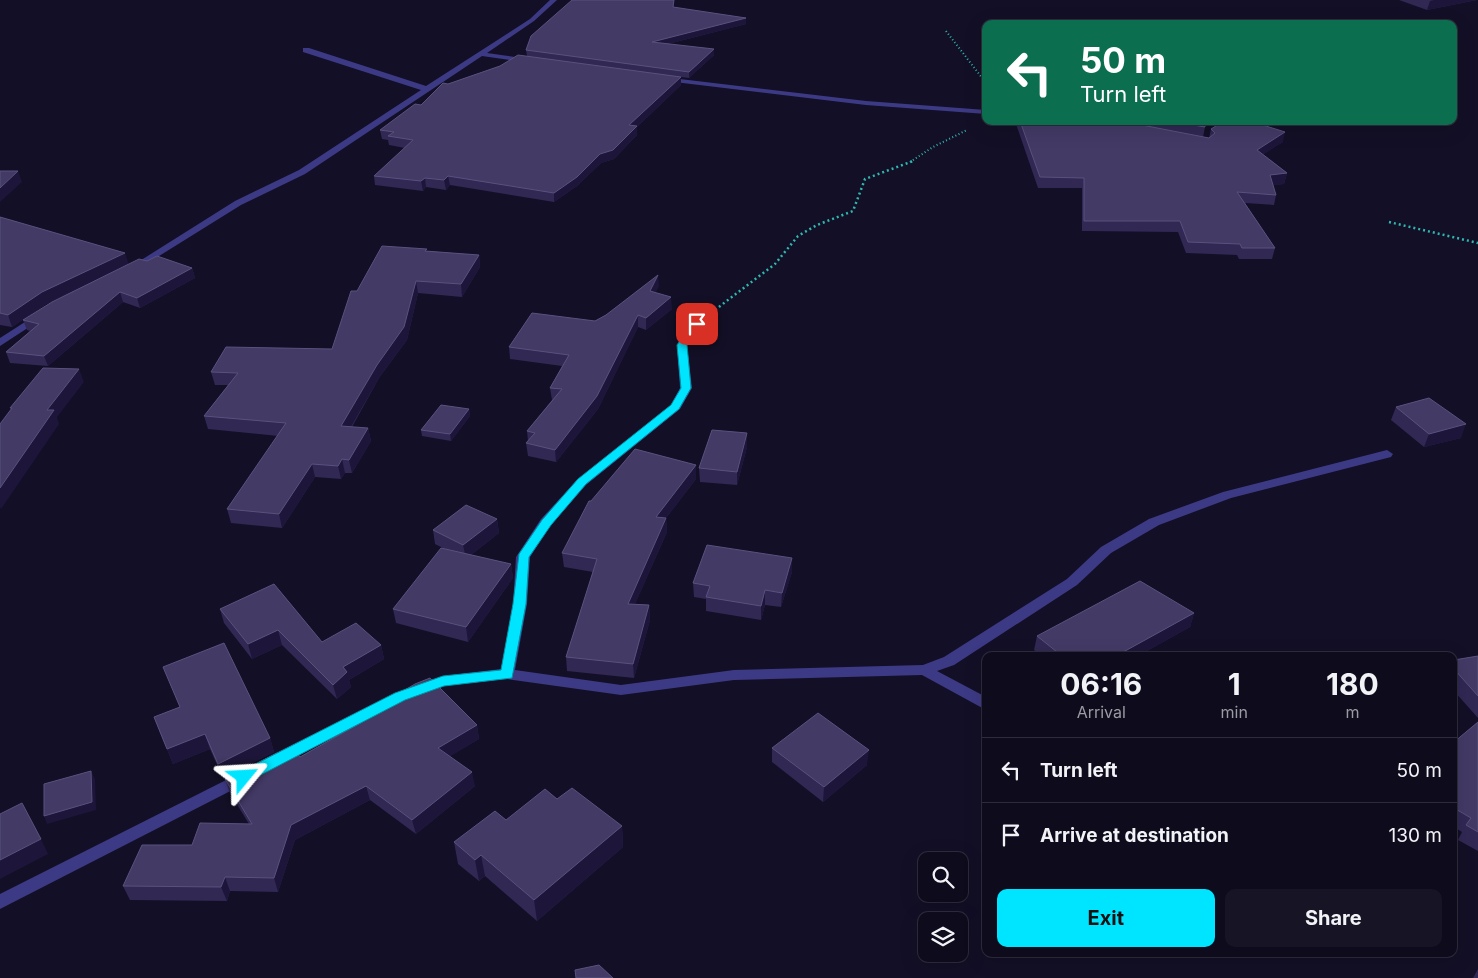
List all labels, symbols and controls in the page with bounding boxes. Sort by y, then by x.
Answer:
text: 50 m [1080,39,1166,81]
icon: left [997,40,1062,105]
text: Turn left [1080,81,1166,107]
pin [676,303,718,345]
icon: arrive [683,310,711,338]
text: 06:16 [1060,666,1142,702]
text: 1 [1228,666,1241,702]
text: 180 [1326,666,1379,702]
text: Arrival [1077,702,1126,722]
text: min [1221,702,1248,722]
text: m [1345,702,1359,722]
position arrow [217,750,269,802]
icon: left [997,756,1025,784]
text: Turn left [1040,759,1118,782]
text: 50 m [1396,759,1442,782]
icon: arrive [997,821,1025,849]
text: Arrive at destination [1040,824,1229,847]
text: 130 m [1389,824,1442,847]
map controls [918,852,968,962]
button: search [918,852,968,902]
button: Exit [997,889,1215,947]
button: Share [1225,889,1442,947]
button: layers [918,912,968,962]

